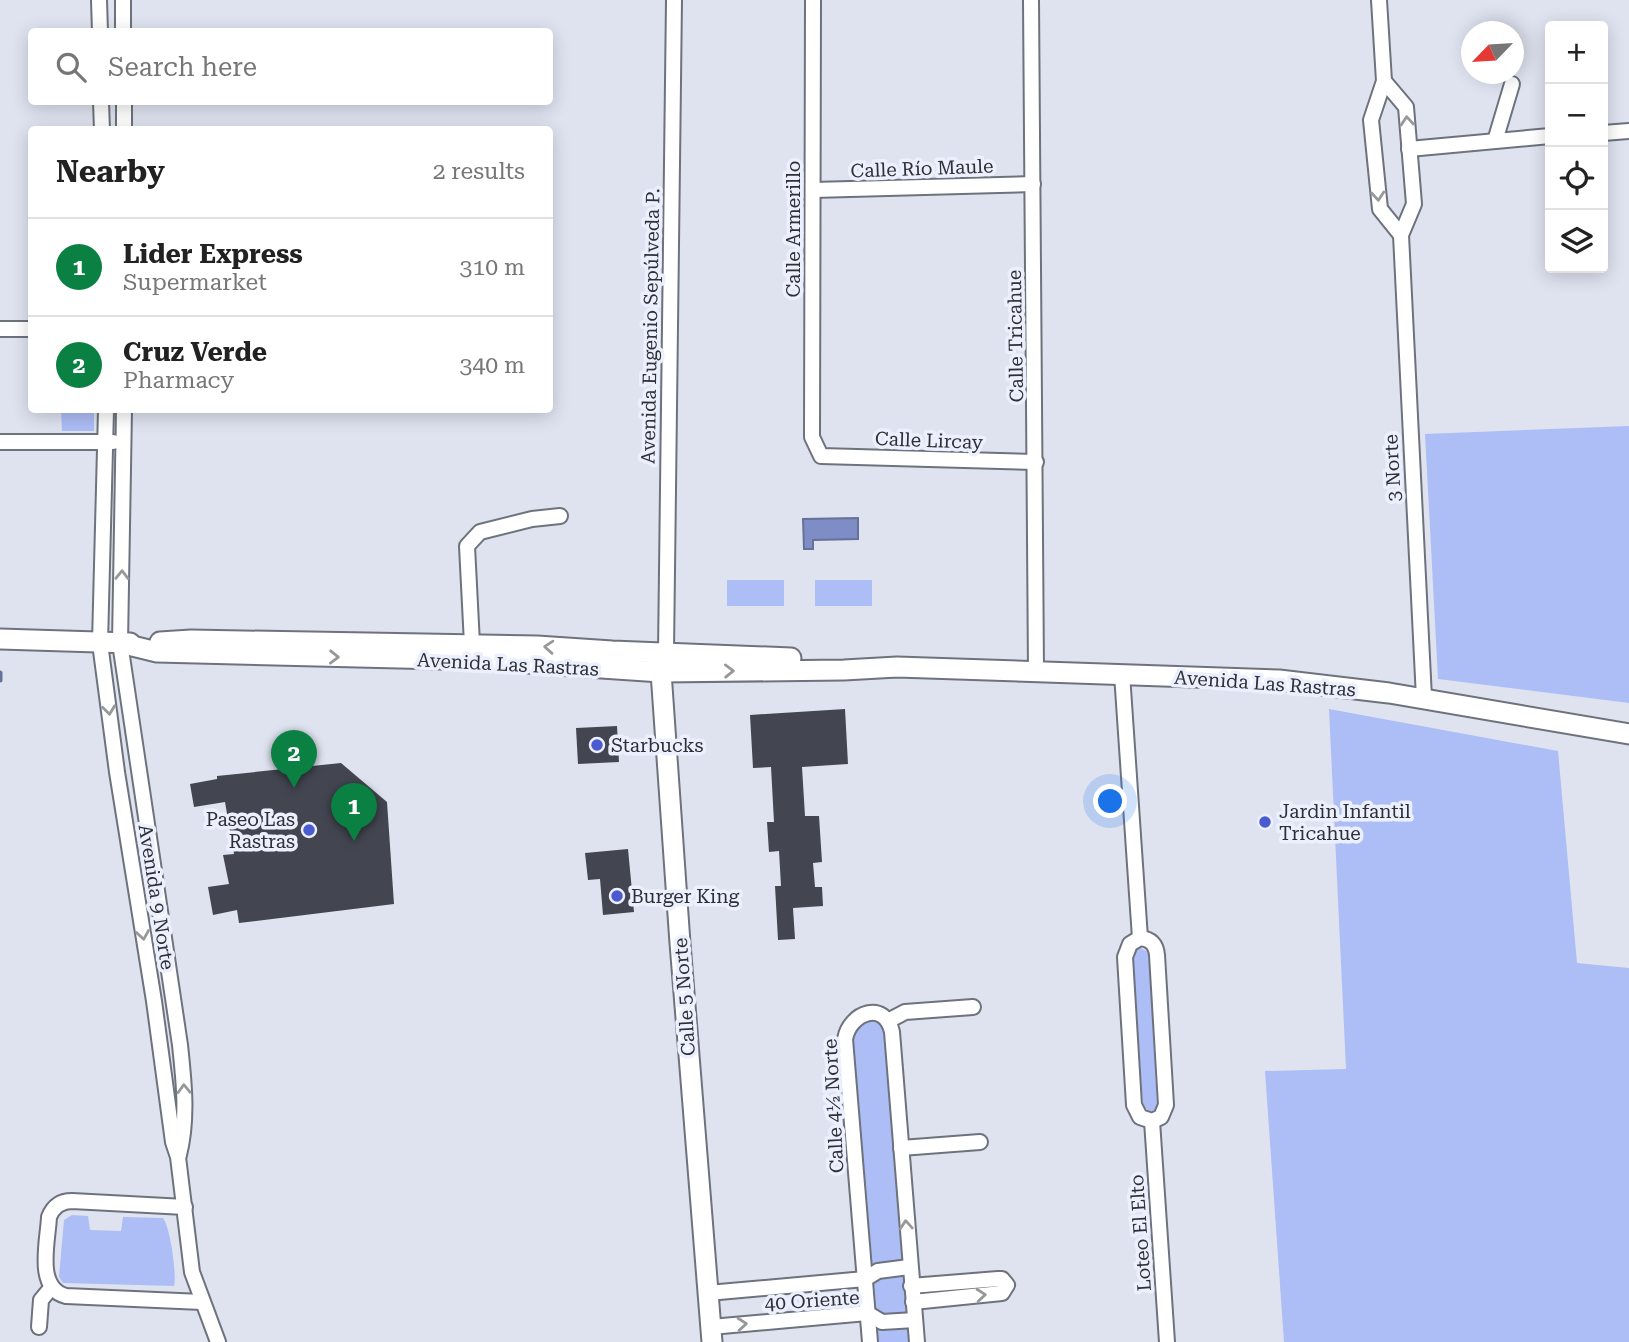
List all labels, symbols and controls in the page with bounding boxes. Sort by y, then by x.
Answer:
north arrow [1461,21,1524,84]
map controls [1545,21,1608,273]
button: + [1545,21,1608,84]
search box [28,28,553,105]
icon: search [52,48,90,86]
text: Search here [108,52,257,82]
button: − [1545,84,1608,147]
one-way arrow [1400,115,1415,126]
button: locate [1545,147,1608,210]
text: Nearby [56,154,165,189]
street label: Calle Río Maule [850,155,994,182]
text: 2 results [433,158,525,185]
street label: Calle Armerillo [782,160,805,298]
street label: Avenida Eugenio Sepúlveda P. [637,188,664,464]
one-way arrow [1370,191,1385,202]
button: layers [1545,210,1608,273]
text: Lider Express [123,239,303,269]
text: 1 [73,254,85,281]
text: 310 m [460,254,525,281]
text: Supermarket [123,269,267,296]
street label: Calle Tricahue [1003,270,1028,402]
text: Cruz Verde [123,337,267,367]
text: 2 [73,352,85,379]
text: 340 m [460,352,525,379]
text: Pharmacy [123,367,234,394]
street label: Calle Lircay [875,427,984,454]
street label: 3 Norte [1379,434,1406,502]
one-way arrow [114,569,129,580]
one-way arrow [543,639,554,654]
street label: Avenida Las Rastras [417,648,599,681]
one-way arrow [329,649,340,665]
one-way arrow [724,663,735,679]
street label: Avenida Las Rastras [1173,666,1356,701]
one-way arrow [102,704,117,716]
pin: 2 [271,730,317,788]
place label: Starbucks [611,734,703,757]
marker: Starbucks [589,737,605,753]
pin: 1 [331,783,377,841]
your location [1093,784,1127,818]
place label: Jardin Infantil Tricahue [1279,800,1411,845]
place label: Paseo Las Rastras [206,808,295,853]
marker: Jardin Infantil Tricahue [1257,814,1273,830]
marker: Paseo Las Rastras [301,822,317,838]
street label: Avenida 9 Norte [134,823,179,971]
place label: Burger King [631,885,739,908]
marker: Burger King [609,888,625,904]
one-way arrow [135,929,150,941]
street label: Calle 5 Norte [669,937,700,1057]
street label: Calle 4½ Norte [818,1038,849,1174]
one-way arrow [176,1083,191,1094]
street label: Loteo El Elto [1125,1174,1156,1292]
one-way arrow [899,1219,914,1230]
street label: 40 Oriente [764,1286,860,1315]
one-way arrow [976,1288,987,1303]
one-way arrow [737,1317,748,1332]

